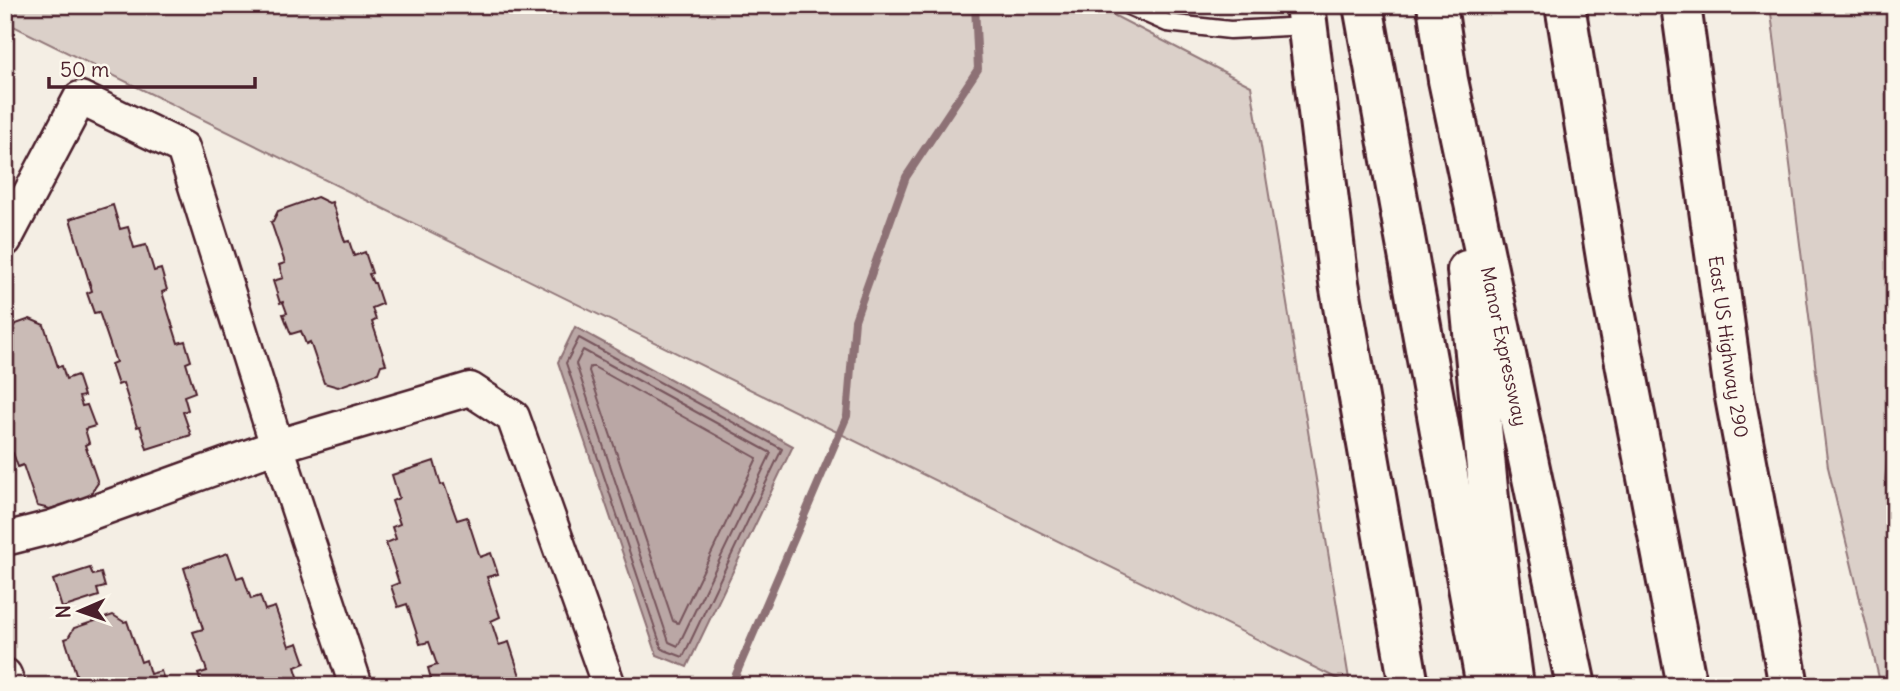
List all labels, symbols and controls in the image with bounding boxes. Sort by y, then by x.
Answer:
scale bar [49,46,256,90]
text: 50 m [60,56,109,83]
street label: East US Highway 290 [1703,254,1754,440]
street label: Manor Expressway [1476,264,1533,428]
north arrow [46,576,116,646]
text: N [51,605,75,619]

